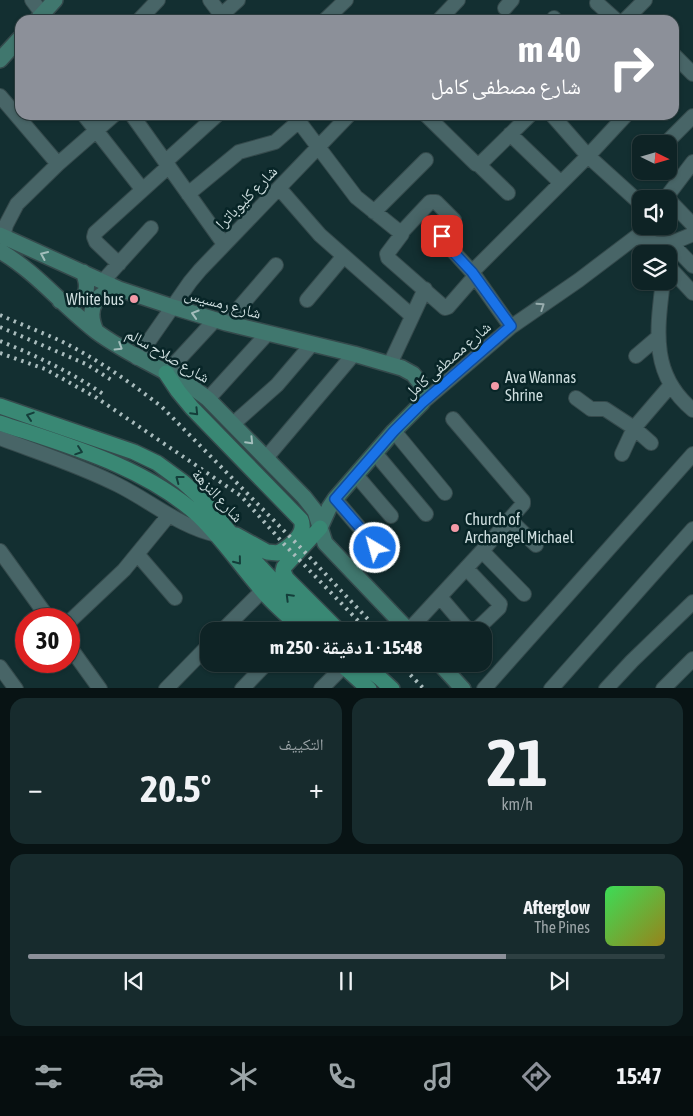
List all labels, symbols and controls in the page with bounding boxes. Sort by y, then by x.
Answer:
text: 40 m [518,29,581,69]
icon: right [599,35,664,100]
text: شارع مصطفى كامل [431,73,581,99]
north arrow [632,135,678,180]
map controls [632,135,677,290]
street label: شارع كليوباترا [212,162,282,234]
button: sound [632,190,677,235]
pin [421,215,463,257]
icon: arrive [428,222,456,250]
button: layers [632,245,677,290]
one-way arrow [40,251,49,261]
street label: شارع رمسيس [182,284,263,324]
place label: White bus [66,290,124,308]
marker: White bus [128,293,140,305]
one-way arrow [535,303,544,312]
one-way arrow [191,310,200,320]
street label: شارع مصطفى كامل [400,317,495,404]
street label: شارع صلاح سالم [122,324,213,388]
one-way arrow [114,341,123,350]
place label: Ava Wannas Shrine [505,368,576,404]
marker: Ava Wannas Shrine [489,380,501,392]
one-way arrow [190,406,199,415]
one-way arrow [26,412,35,422]
one-way arrow [244,436,253,445]
one-way arrow [74,445,83,455]
street label: شارع النزهة [187,465,247,527]
one-way arrow [175,476,185,485]
place label: Church of Archangel Michael [465,510,574,547]
position arrow [348,521,400,573]
marker: Church of Archangel Michael [449,522,461,534]
one-way arrow [233,556,242,565]
one-way arrow [286,594,295,603]
speed limit sign: 30 [15,608,80,673]
text: 15:48 · 1 دقيقة · 250 m [270,636,422,658]
text: 21 [487,725,548,800]
text: التكييف [279,735,324,753]
text: 20.5° [140,767,211,810]
text: − [28,772,43,804]
text: + [309,772,324,804]
text: km/h [501,795,533,813]
text: Afterglow [523,896,590,918]
text: The Pines [534,918,590,936]
icon: previous [120,967,148,995]
icon: pause [332,967,360,995]
icon: next [545,967,573,995]
icon: filters [31,1059,66,1094]
icon: car [129,1059,164,1094]
icon: climate [226,1059,261,1094]
icon: phone [324,1059,359,1094]
icon: music [421,1059,456,1094]
icon: directions [519,1059,554,1094]
text: 15:47 [616,1063,662,1089]

